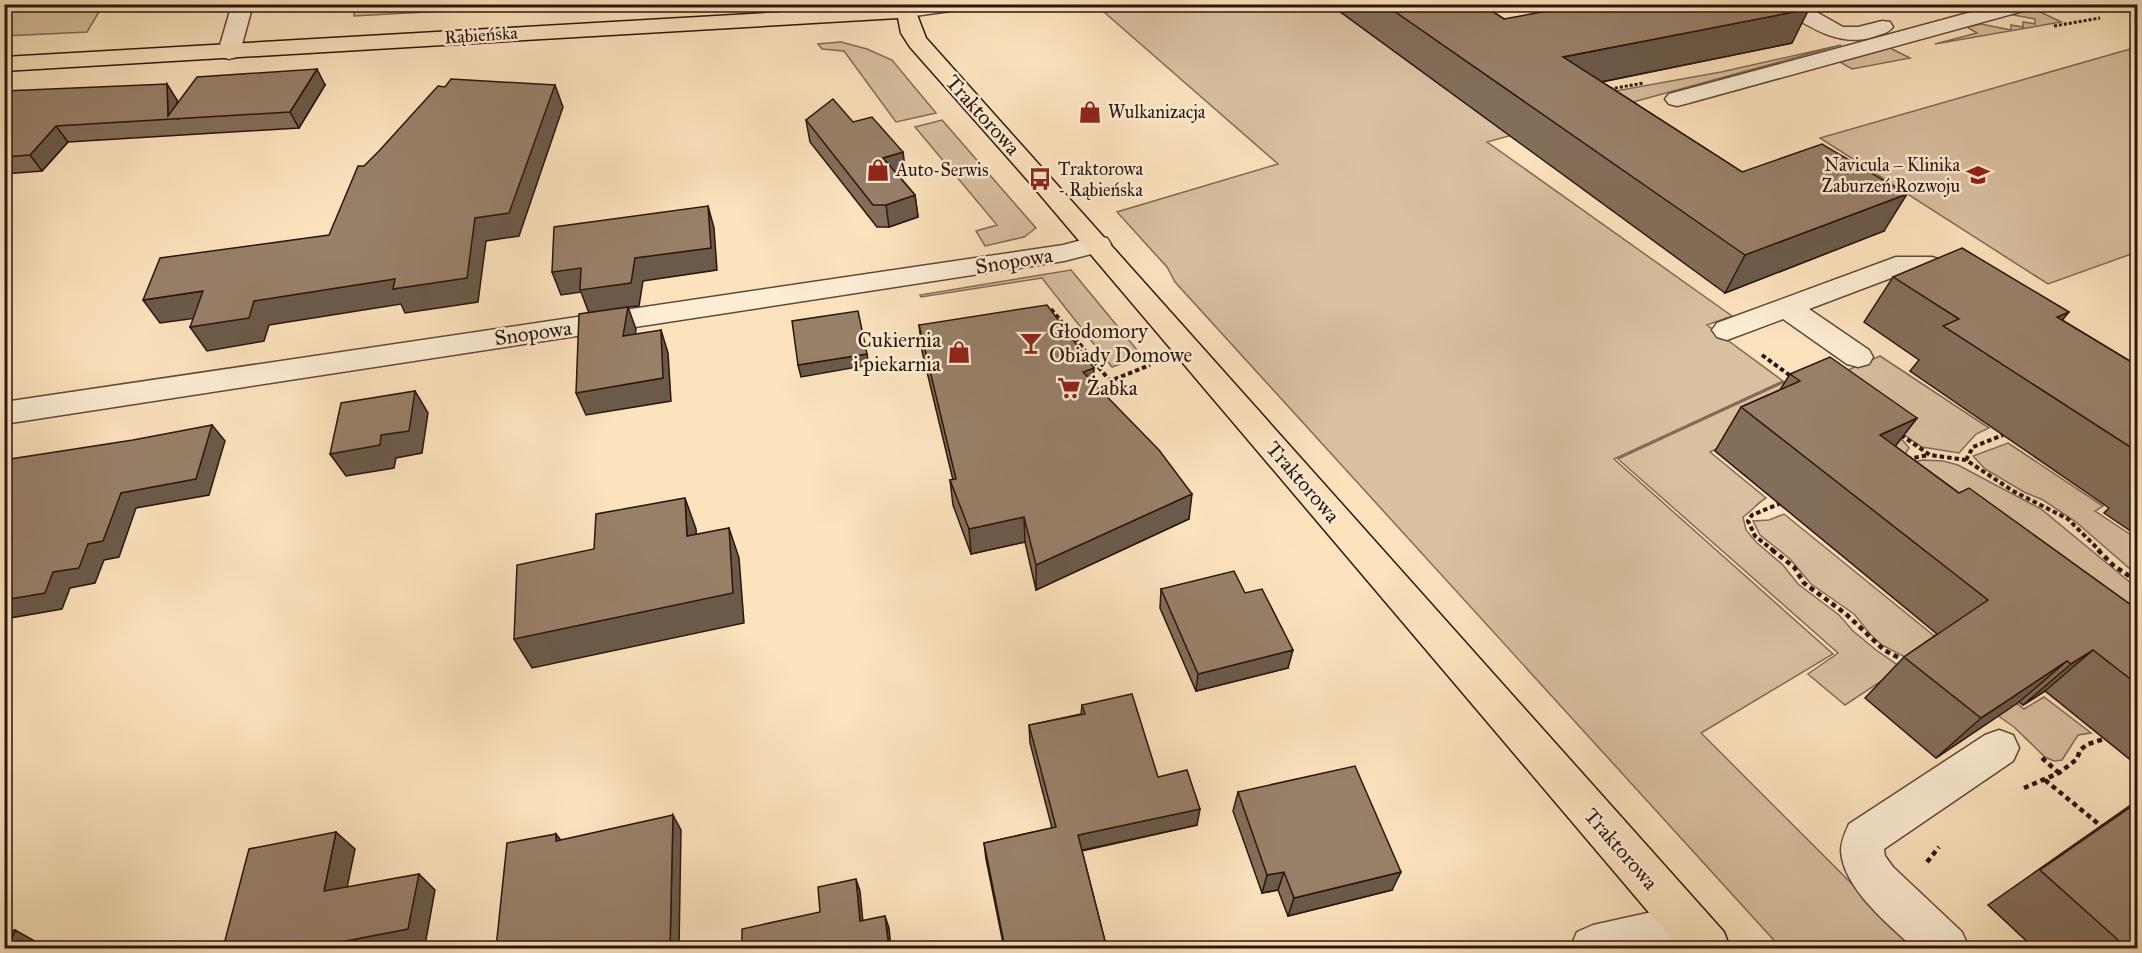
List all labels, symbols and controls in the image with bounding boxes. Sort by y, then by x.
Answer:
street label: Rąbieńska [444,21,519,49]
street label: Traktorowa [940,69,1026,161]
shop icon: Wulkanizacja [1077,99,1103,125]
place label: Wulkanizacja [1108,101,1206,123]
place label: Navicula – Klinika Zaburzeń Rozwoju [1822,154,1960,197]
shop icon: Auto-Serwis [865,157,891,183]
place label: Traktorowa - Rąbieńska [1058,158,1144,201]
place label: Auto-Serwis [895,159,989,181]
school or university icon: Navicula – Klinika Zaburzeń Rozwoju [1965,162,1991,188]
bus stop icon: Traktorowa - Rąbieńska [1027,166,1053,192]
street label: Snopowa [973,242,1055,280]
street label: Snopowa [493,315,574,351]
place label: Głodomory Obiady Domowe [1049,318,1193,368]
place label: Cukiernia i piekarnia [853,327,941,377]
bar icon: Głodomory Obiady Domowe [1018,330,1044,356]
shop icon: Cukiernia i piekarnia [946,339,972,365]
supermarket icon: Żabka [1056,375,1082,401]
place label: Żabka [1087,375,1138,401]
street label: Traktorowa [1261,436,1346,528]
street label: Traktorowa [1579,803,1664,895]

